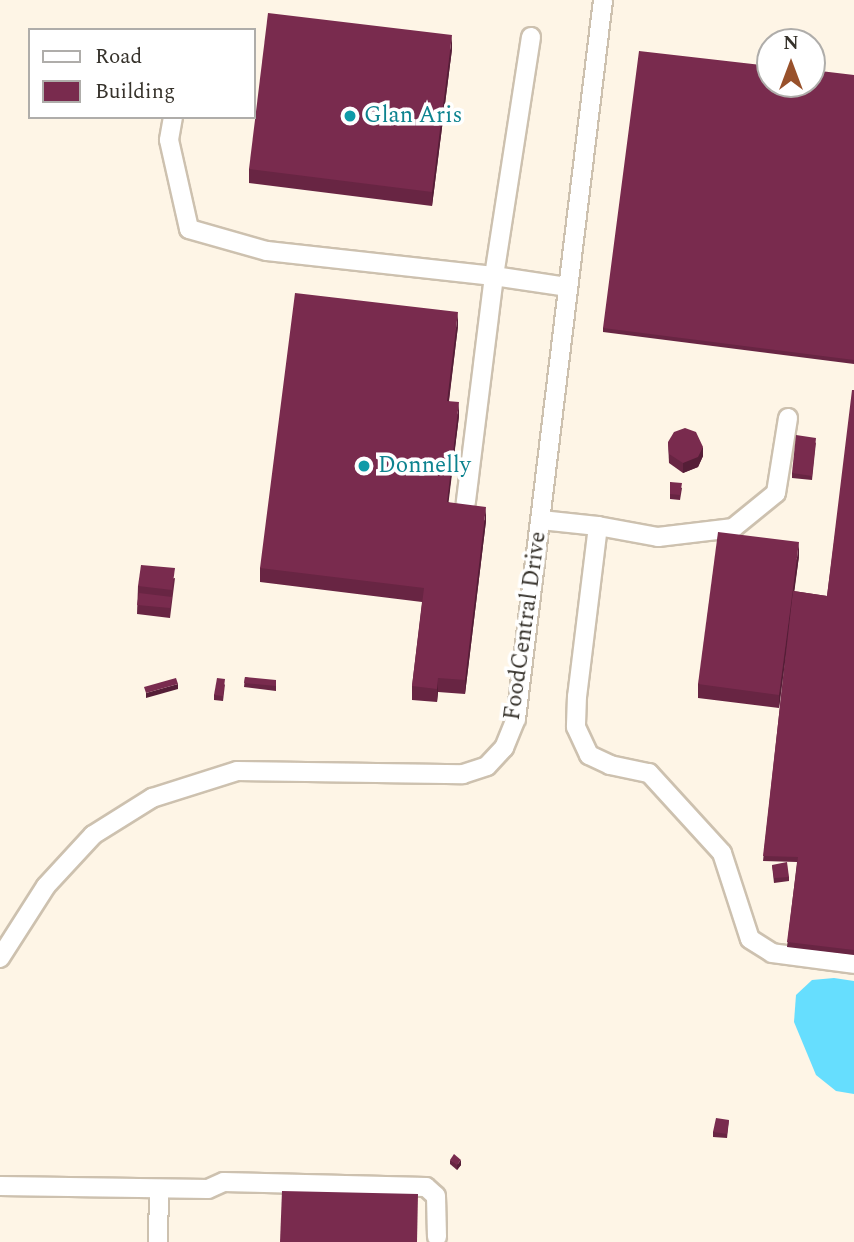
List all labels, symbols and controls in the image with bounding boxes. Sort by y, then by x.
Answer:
legend [28,28,256,119]
north arrow [756,28,826,98]
text: N [783,29,799,58]
text: Road [95,41,142,73]
text: Building [95,76,175,108]
place label: Glan Aris [364,102,462,130]
marker: Glan Aris [342,108,358,124]
place label: Donnelly [378,452,471,480]
marker: Donnelly [356,458,372,474]
street label: FoodCentral Drive [499,530,553,722]

